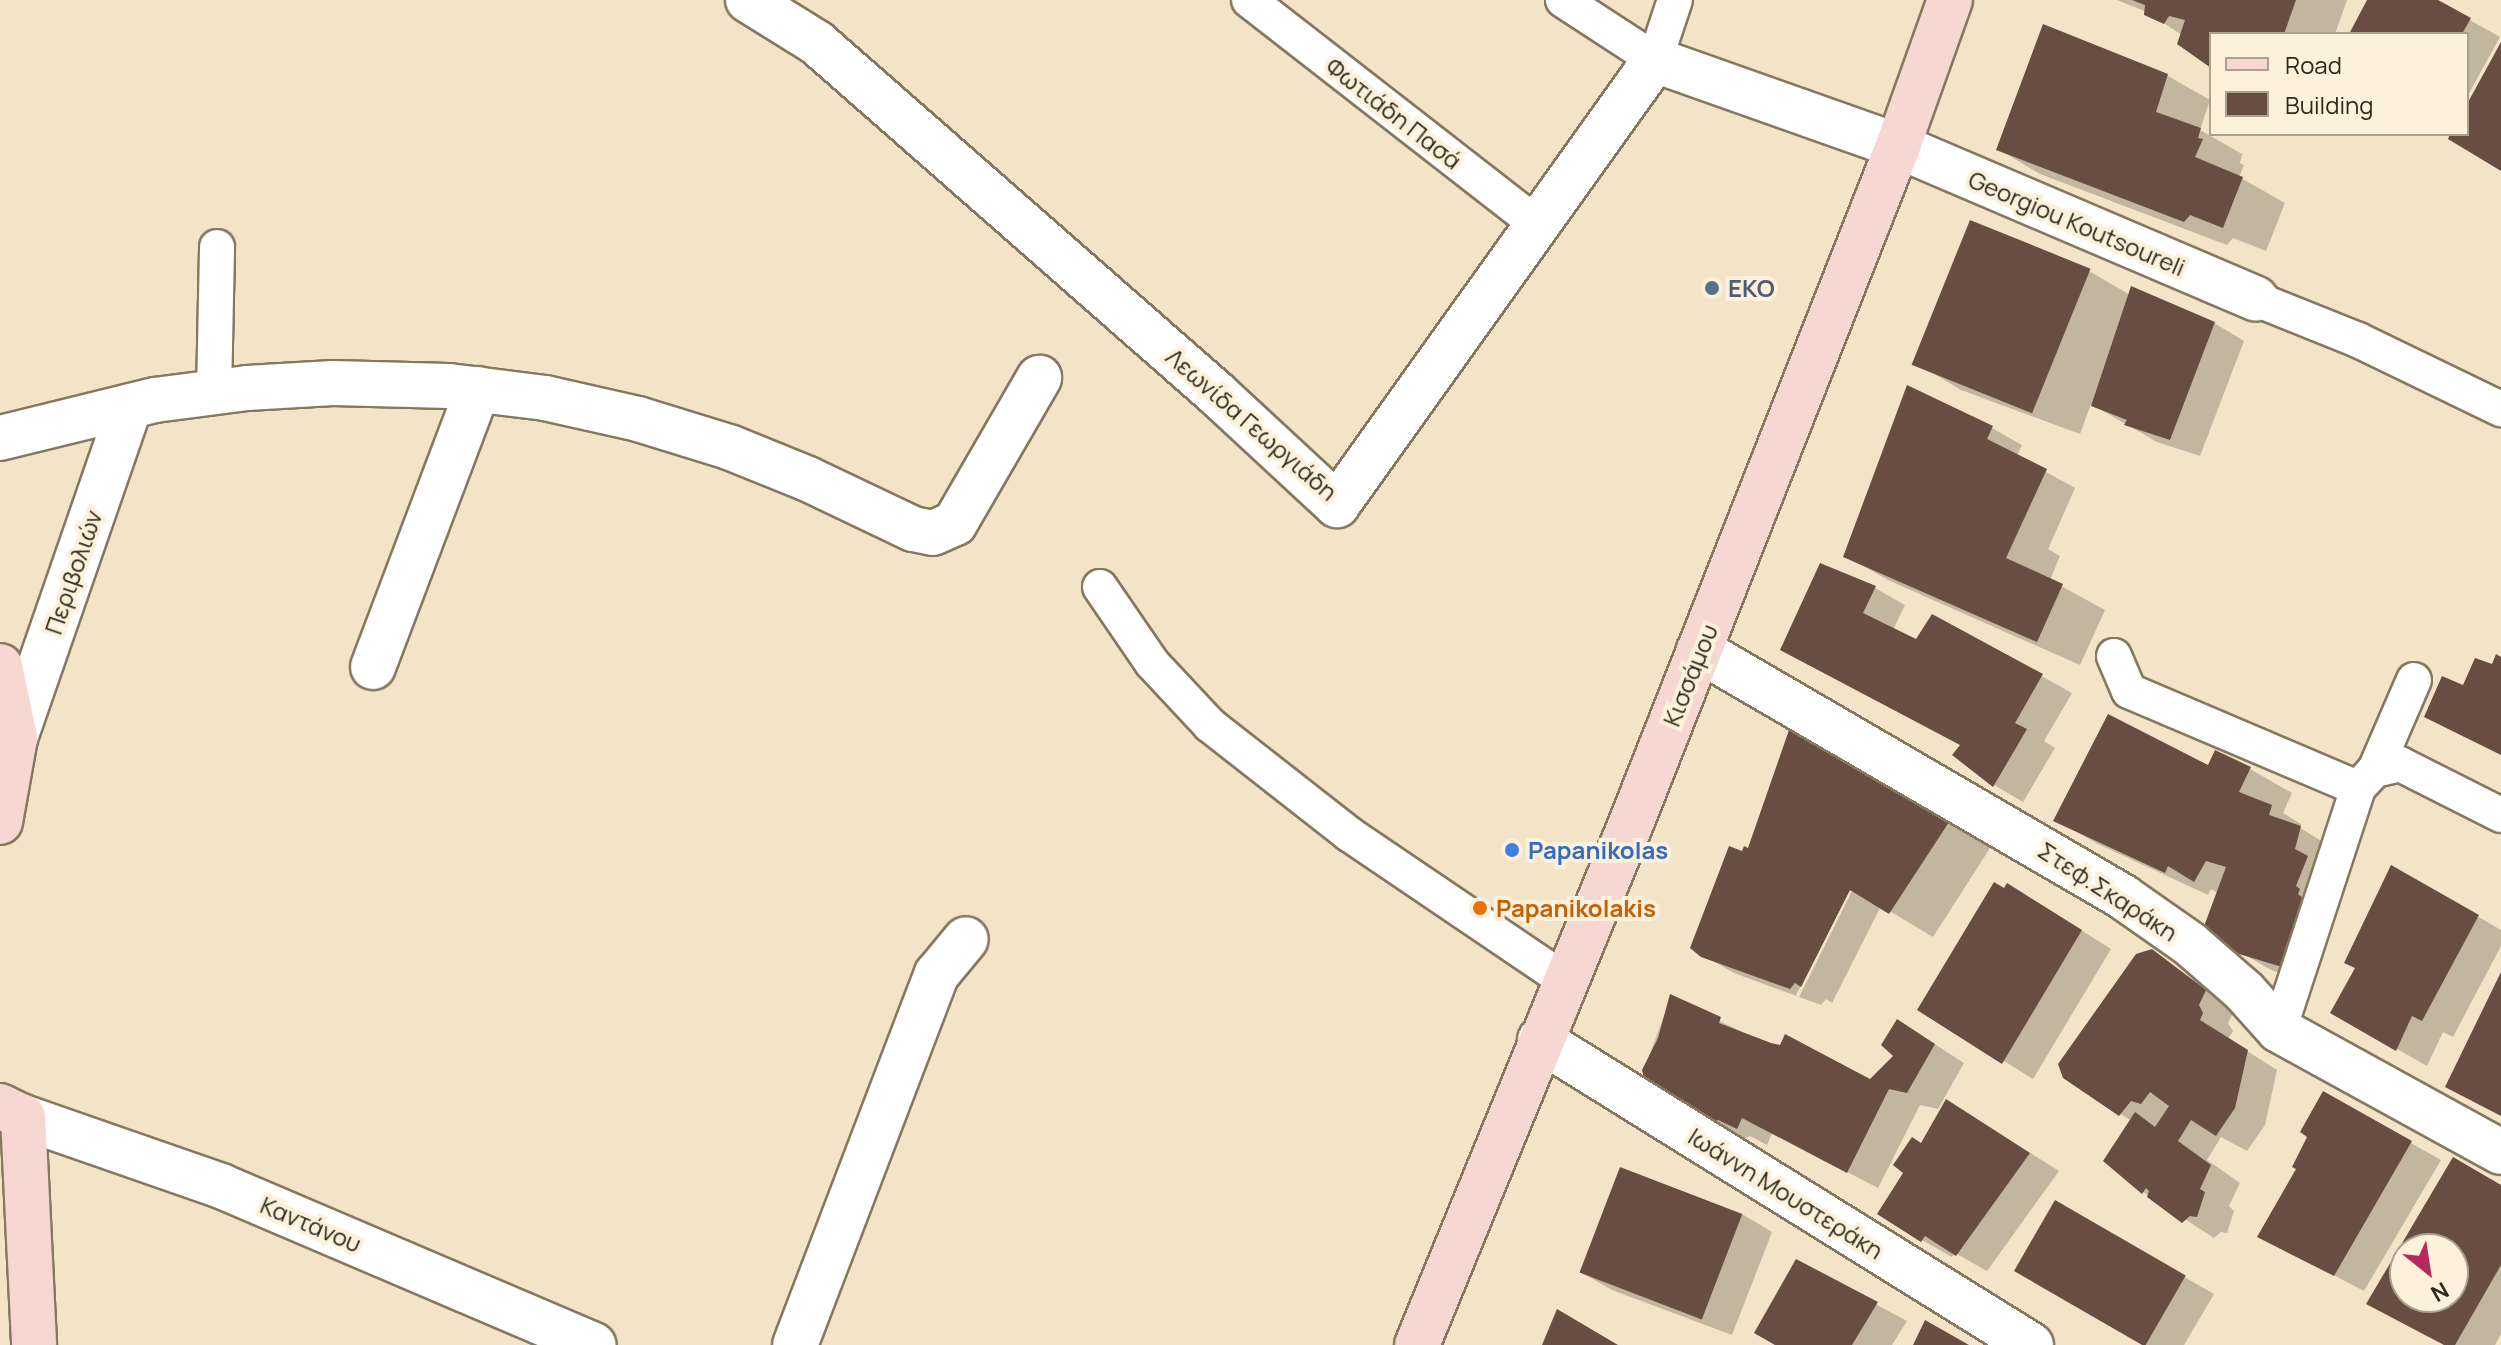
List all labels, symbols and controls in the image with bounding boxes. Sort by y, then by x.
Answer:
legend [2209,32,2469,136]
text: Road [2285,48,2342,81]
street label: Φωτιάδη Πασά [1321,51,1467,175]
text: Building [2285,88,2373,121]
street label: Georgiou Koutsoureli [1964,164,2190,282]
place label: EKO [1728,274,1775,302]
marker: EKO [1703,279,1721,297]
street label: Λεωνίδα Γεωργιάδη [1161,342,1343,506]
street label: Περιβολιών [38,506,108,638]
street label: Κισσάμου [1657,620,1723,730]
street label: Στεφ.Σκαράκη [2033,835,2183,947]
place label: Papanikolas [1528,836,1668,864]
marker: Papanikolas [1503,841,1521,859]
place label: Papanikolakis [1496,894,1656,922]
marker: Papanikolakis [1471,899,1489,917]
street label: Ιωάννη Μουστεράκη [1683,1121,1889,1265]
street label: Καντάνου [256,1190,366,1258]
north arrow [2389,1233,2469,1313]
text: N [2426,1275,2454,1309]

